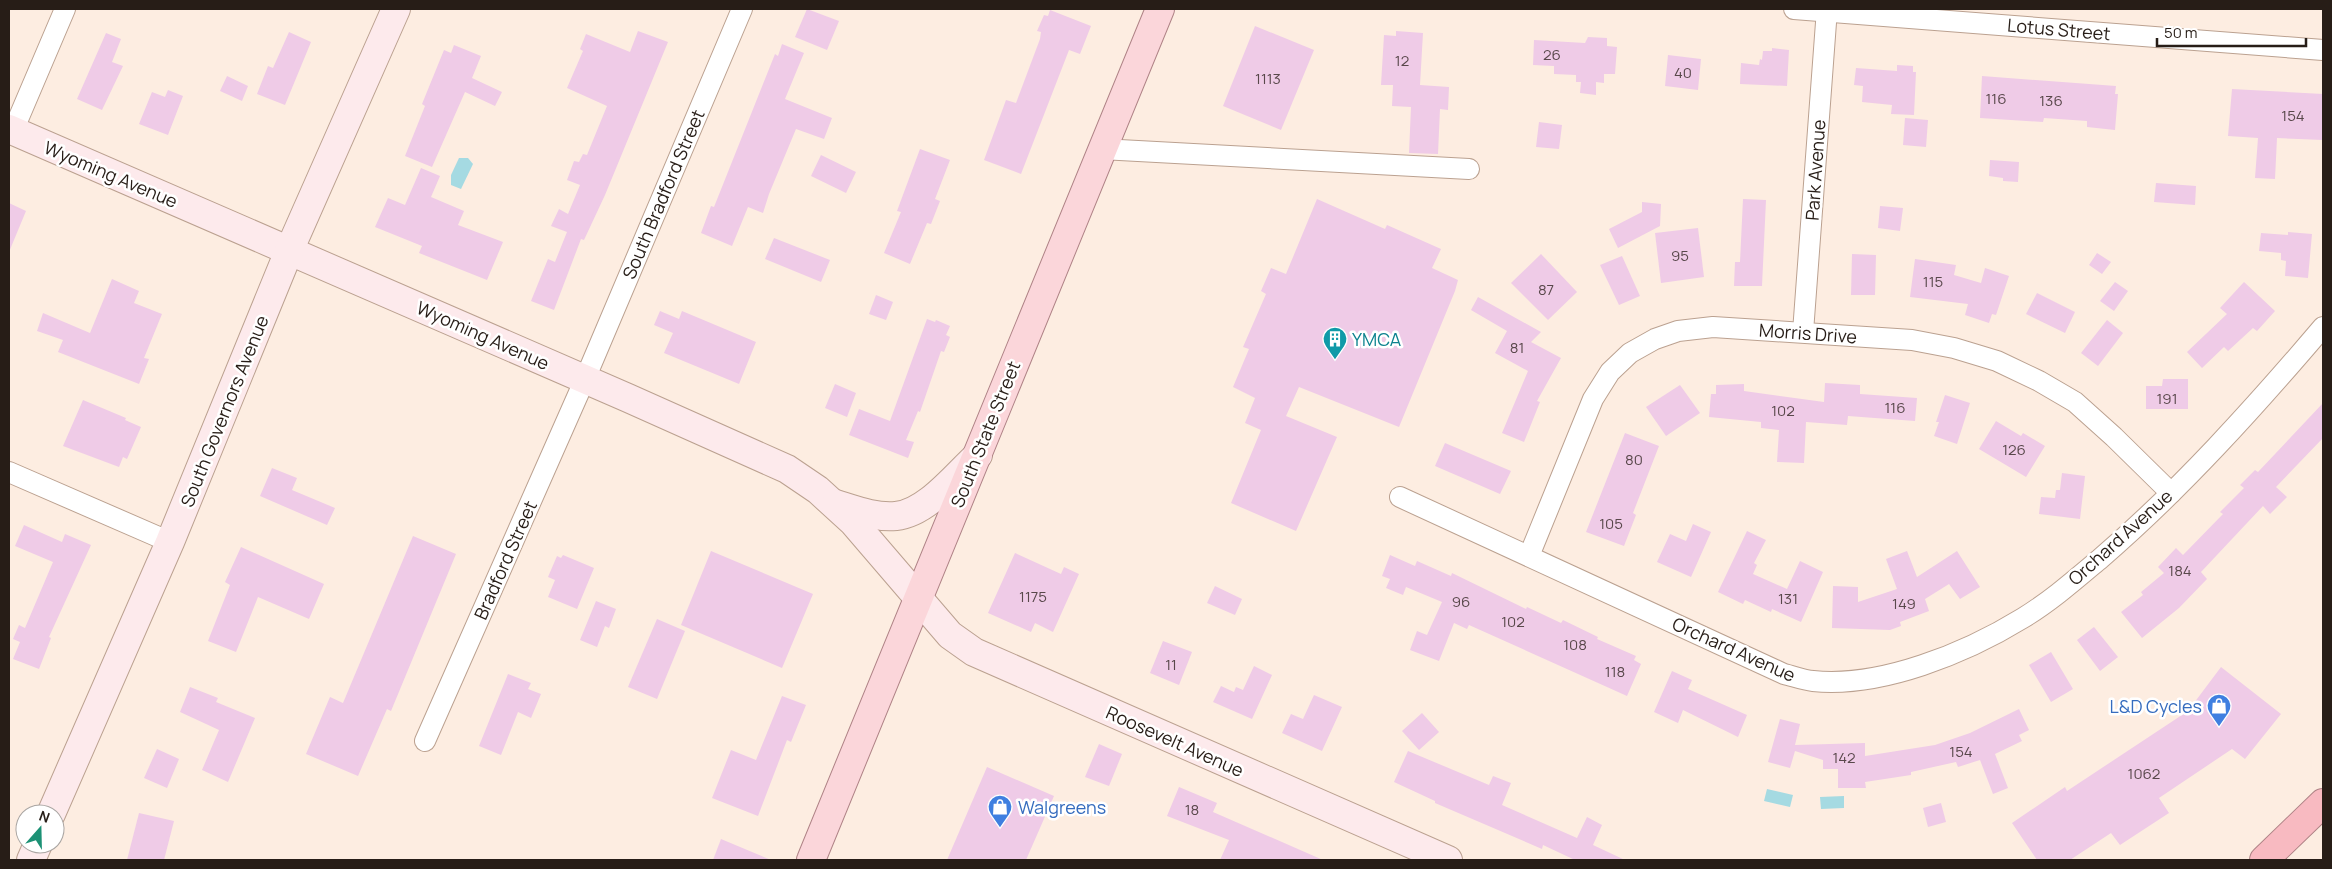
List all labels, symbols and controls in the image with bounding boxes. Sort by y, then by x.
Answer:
street label: Lotus Street [2006,13,2112,45]
scale bar [2157,15,2306,47]
text: 50 m [2164,22,2198,43]
house number: 26 [1543,44,1561,65]
house number: 12 [1395,50,1409,71]
house number: 40 [1674,62,1692,83]
house number: 1113 [1255,68,1281,89]
house number: 116 [1985,88,2007,109]
house number: 136 [2039,90,2063,111]
house number: 154 [2281,105,2305,126]
street label: South Bradford Street [616,106,710,282]
street label: Park Avenue [1800,119,1830,221]
street label: Wyoming Avenue [41,135,181,213]
house number: 95 [1671,245,1689,266]
house number: 115 [1923,271,1943,292]
house number: 87 [1538,279,1554,300]
street label: Wyoming Avenue [413,295,553,375]
street label: South Governors Avenue [175,312,273,510]
street label: Morris Drive [1758,318,1858,348]
building icon: YMCA [1322,326,1348,360]
place label: YMCA [1352,327,1402,351]
house number: 81 [1510,337,1524,358]
street label: South State Street [945,357,1025,511]
house number: 191 [2156,388,2178,409]
house number: 116 [1884,397,1906,418]
house number: 102 [1771,400,1795,421]
house number: 126 [2002,439,2026,460]
house number: 80 [1625,449,1643,470]
street label: Orchard Avenue [2063,484,2177,590]
street label: Bradford Street [468,497,542,623]
house number: 105 [1599,513,1623,534]
house number: 184 [2168,560,2192,581]
house number: 1175 [1019,586,1047,607]
house number: 131 [1778,588,1798,609]
house number: 96 [1452,591,1470,612]
house number: 149 [1892,593,1916,614]
house number: 102 [1501,611,1525,632]
street label: Orchard Avenue [1669,611,1799,687]
house number: 108 [1563,634,1587,655]
house number: 11 [1165,654,1177,675]
house number: 118 [1605,661,1625,682]
shop icon: L&D Cycles [2206,693,2232,727]
place label: L&D Cycles [2110,694,2202,718]
street label: Roosevelt Avenue [1102,700,1248,782]
house number: 154 [1949,741,1973,762]
house number: 142 [1832,747,1856,768]
house number: 1062 [2128,763,2160,784]
shop icon: Walgreens [987,794,1013,828]
place label: Walgreens [1018,795,1106,819]
house number: 18 [1185,799,1199,820]
north arrow [15,804,65,854]
text: N [37,806,53,827]

